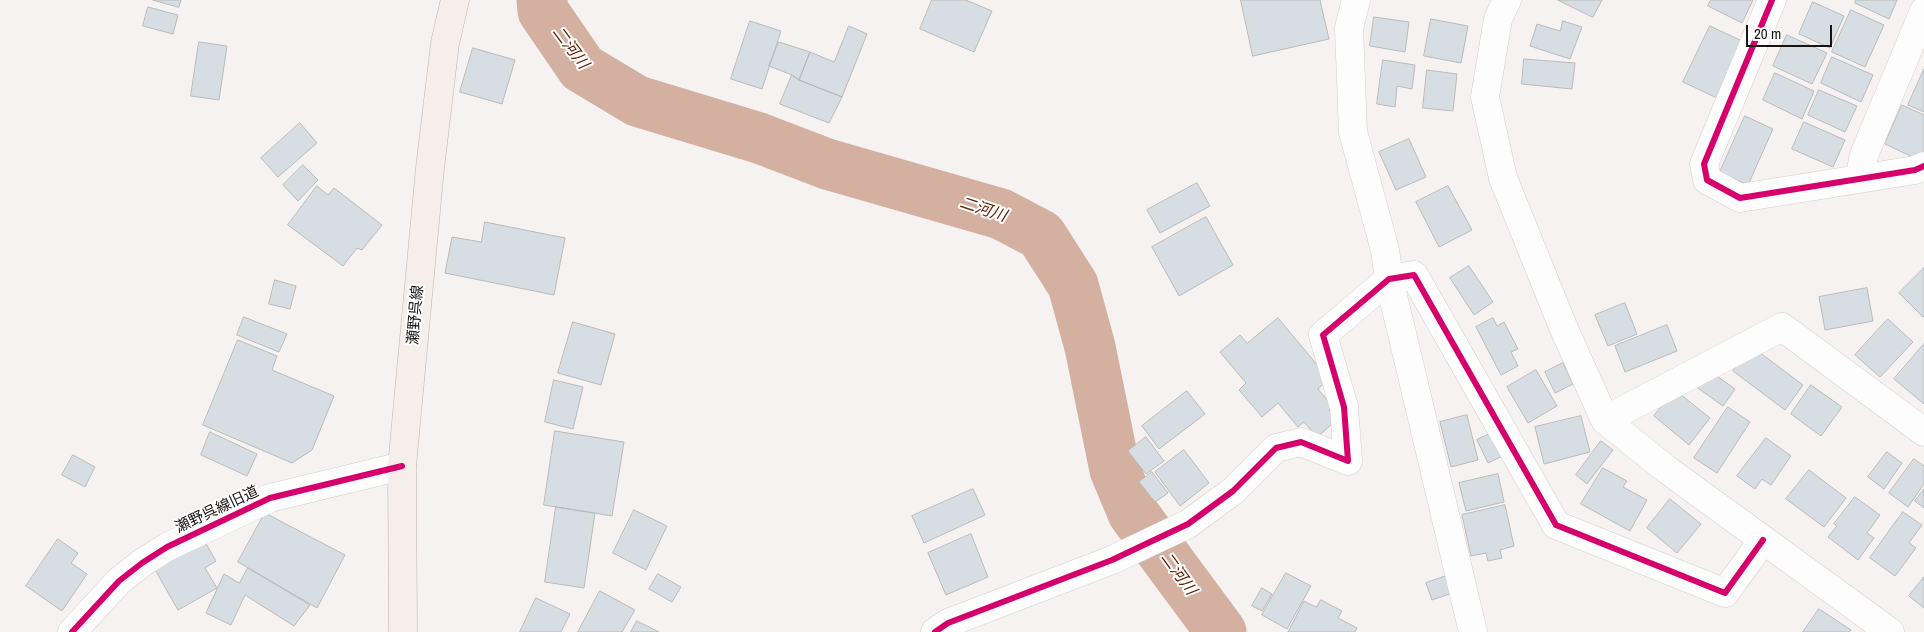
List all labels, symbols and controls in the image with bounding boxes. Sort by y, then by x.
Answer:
scale bar [1749,15,1835,47]
water label: 二河川 [548,23,592,73]
text: 20 m [1754,23,1781,44]
water label: 二河川 [957,193,1009,227]
street label: 瀬野呉線 [404,284,428,346]
street label: 瀬野呉線旧道 [172,483,262,537]
water label: 二河川 [1156,549,1200,599]

